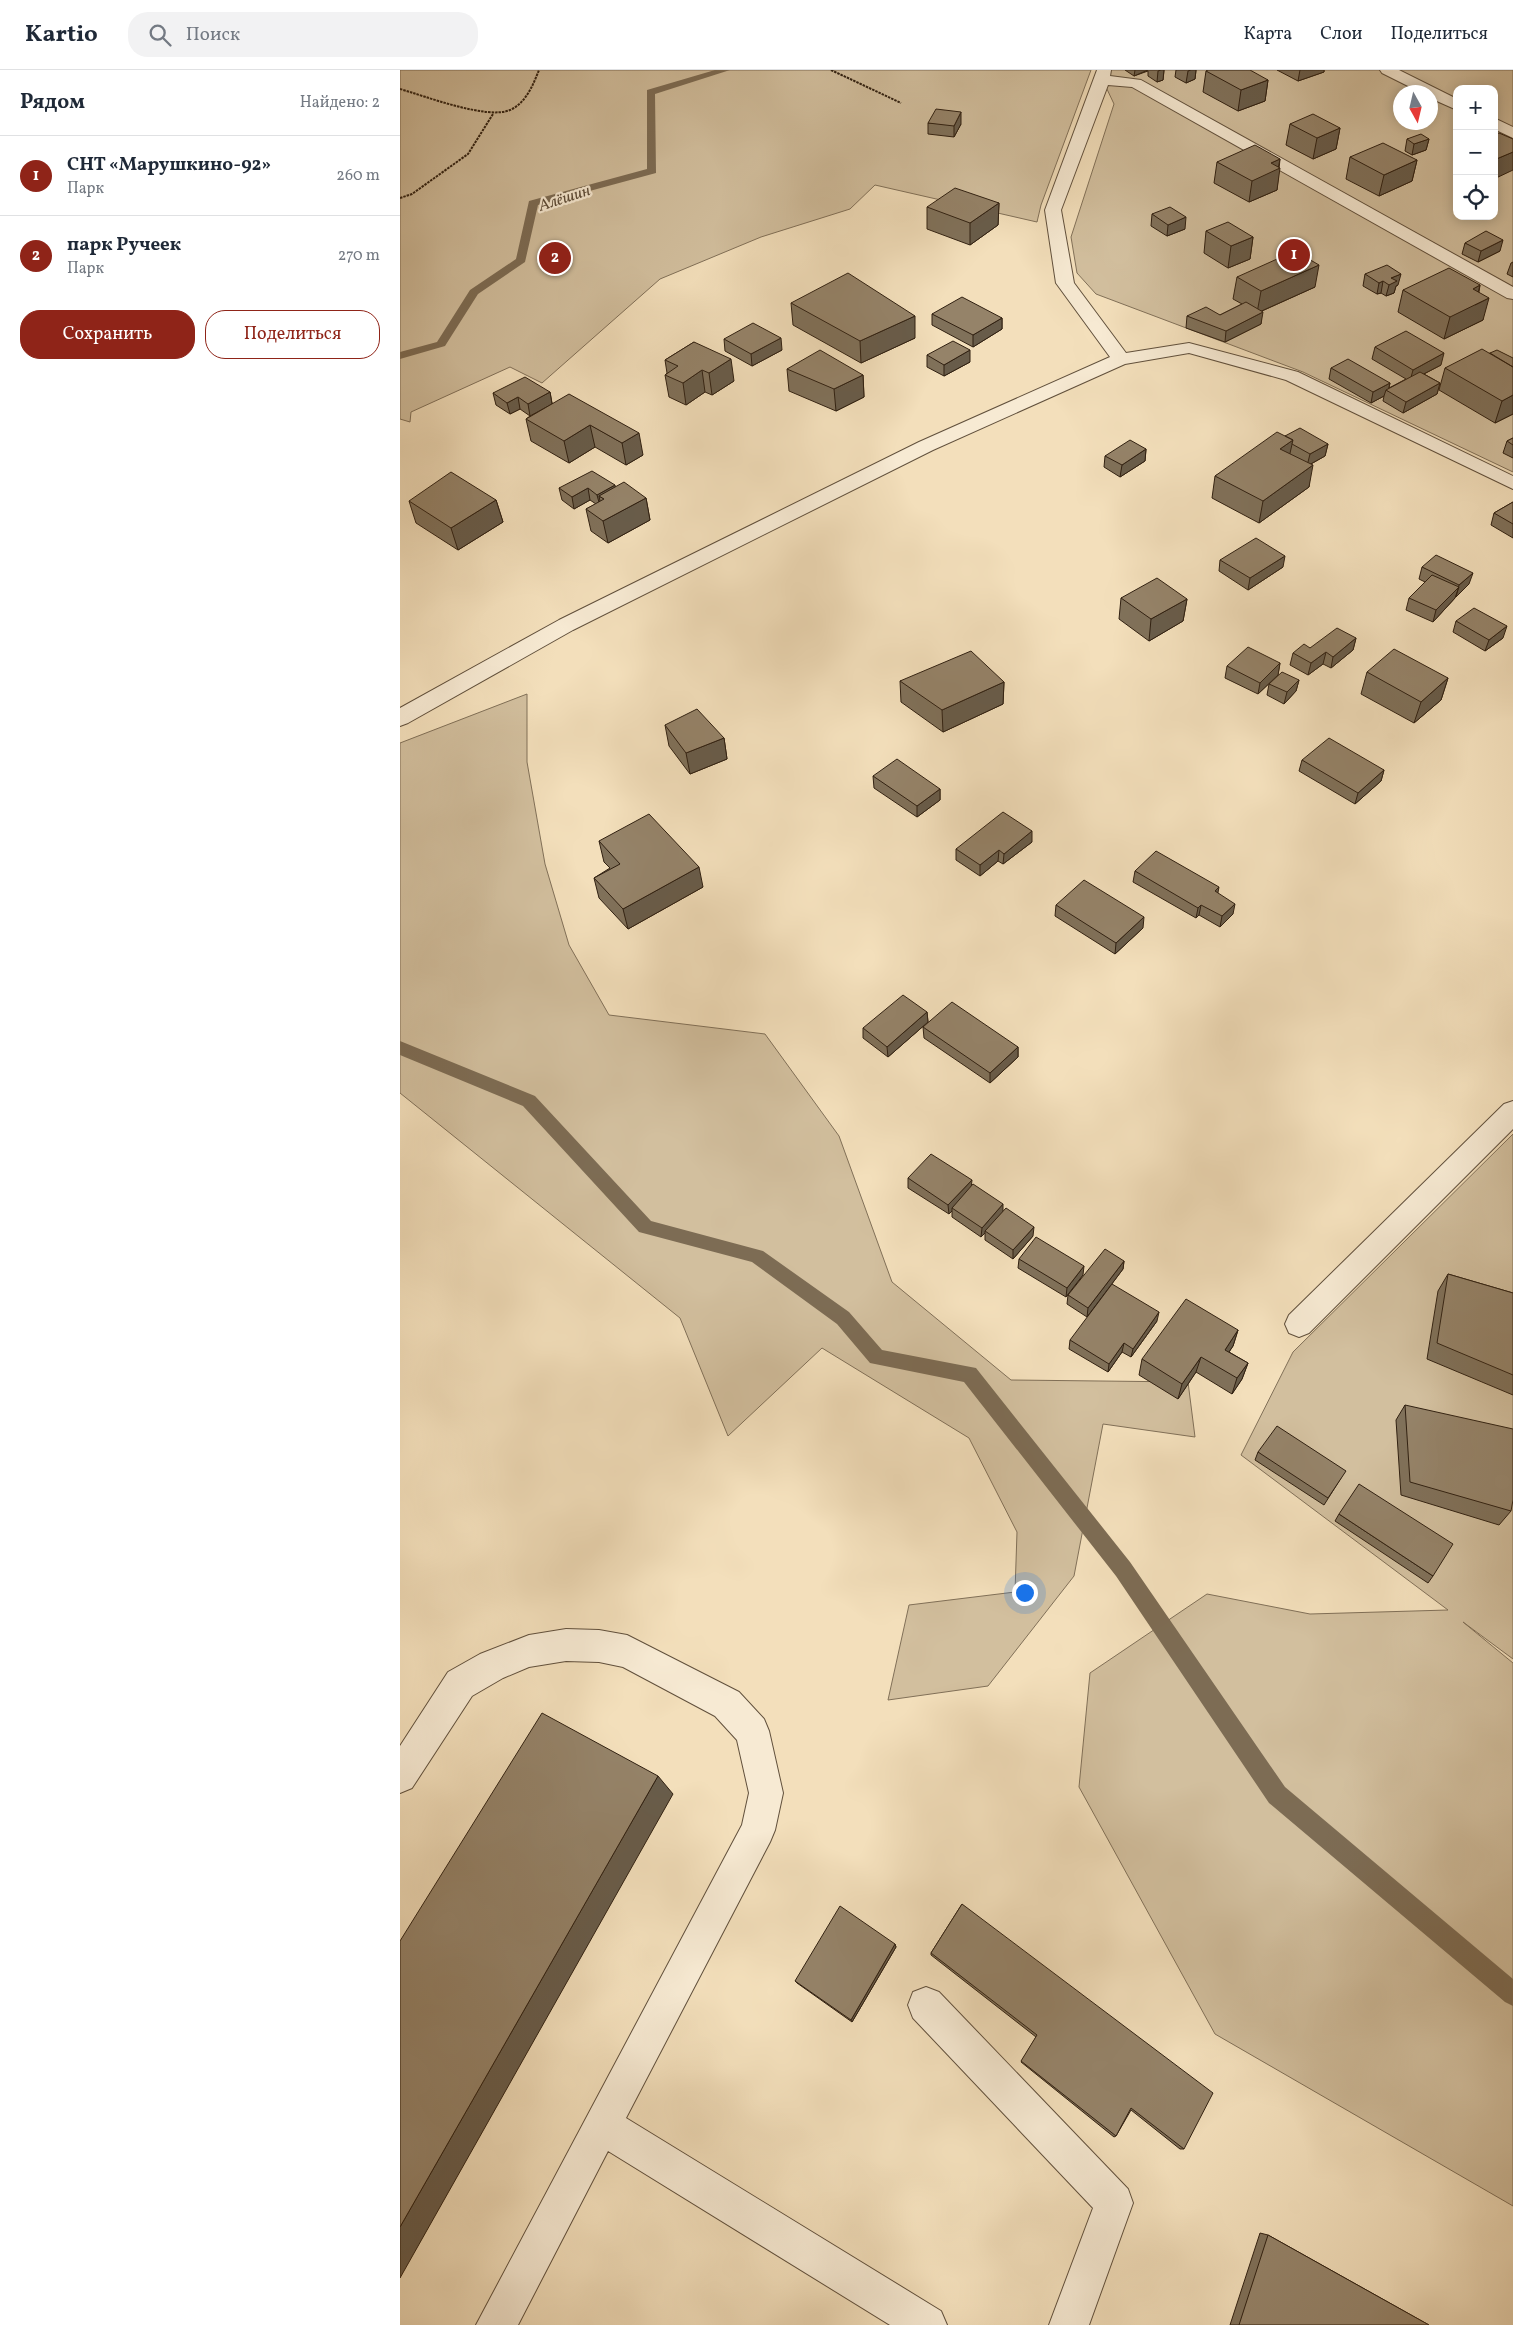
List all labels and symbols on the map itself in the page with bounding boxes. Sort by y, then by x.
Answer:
north arrow [1393,85,1438,130]
water label: Алёшин [535,180,593,218]
pin: 1 [1278,236,1310,274]
pin: 2 [539,239,571,277]
your location [1012,1580,1038,1606]

